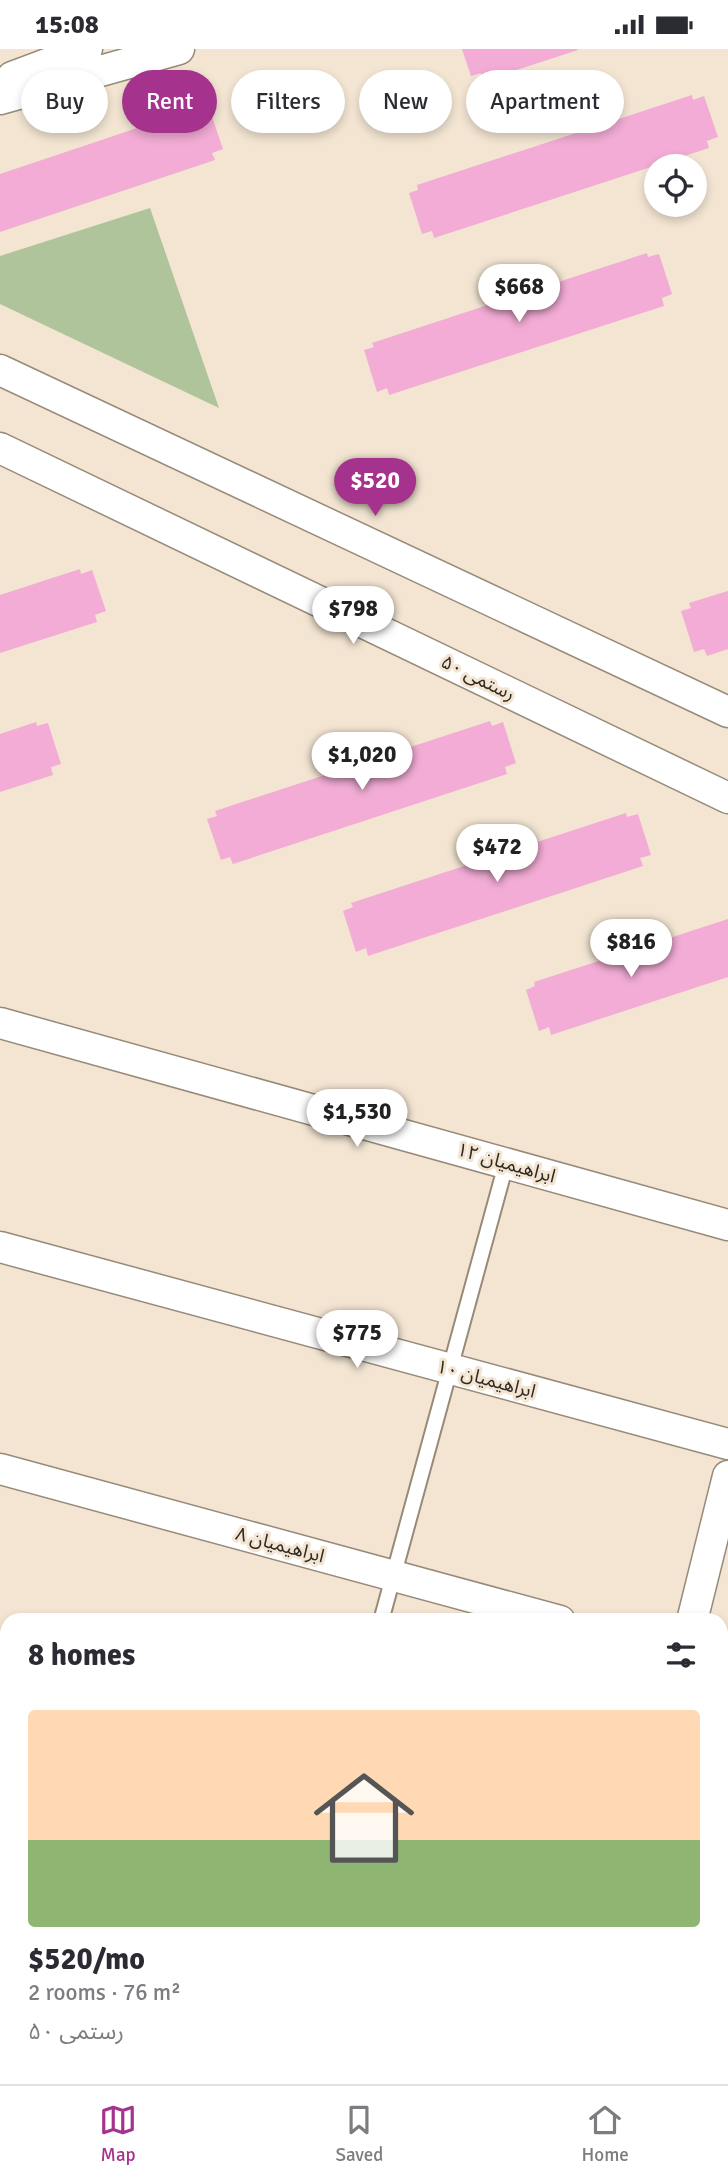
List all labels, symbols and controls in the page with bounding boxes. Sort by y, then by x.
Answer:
text: 15:08 [35,9,99,41]
chip: Buy [21,70,108,133]
chip: Rent [122,70,217,133]
chip: Filters [231,70,345,133]
chip: New [359,70,452,133]
chip: Apartment [466,70,624,133]
map controls [644,154,707,217]
button: locate [644,154,707,217]
pin: $668 [478,265,560,324]
text: $668 [494,272,544,301]
pin: $520 [334,459,416,518]
text: $520 [350,466,400,495]
pin: $798 [312,587,394,646]
text: $798 [328,594,378,623]
street label: رستمی ۵۰ [437,650,519,706]
pin: $1,020 [305,733,419,792]
text: $1,020 [328,740,396,769]
pin: $472 [456,825,538,884]
text: $472 [472,832,522,861]
pin: $816 [590,919,672,979]
text: $816 [606,927,656,956]
pin: $1,530 [300,1089,414,1149]
text: $1,530 [323,1097,391,1126]
street label: ابراهیمیان ۱۲ [454,1137,558,1189]
pin: $775 [316,1311,398,1370]
text: $775 [332,1318,382,1347]
street label: ابراهیمیان ۱۰ [434,1354,538,1404]
street label: ابراهیمیان ۸ [233,1522,327,1568]
icon: filters [662,1636,700,1674]
text: 8 homes [28,1637,135,1674]
icon: home [301,1755,427,1881]
text: $520/mo [28,1941,145,1978]
text: 2 rooms · 76 m² [28,1978,181,2007]
text: رستمی ۵۰ [28,2017,124,2046]
tab: Map [99,2101,137,2167]
tab: Saved [335,2101,383,2167]
tab: Home [582,2101,629,2167]

